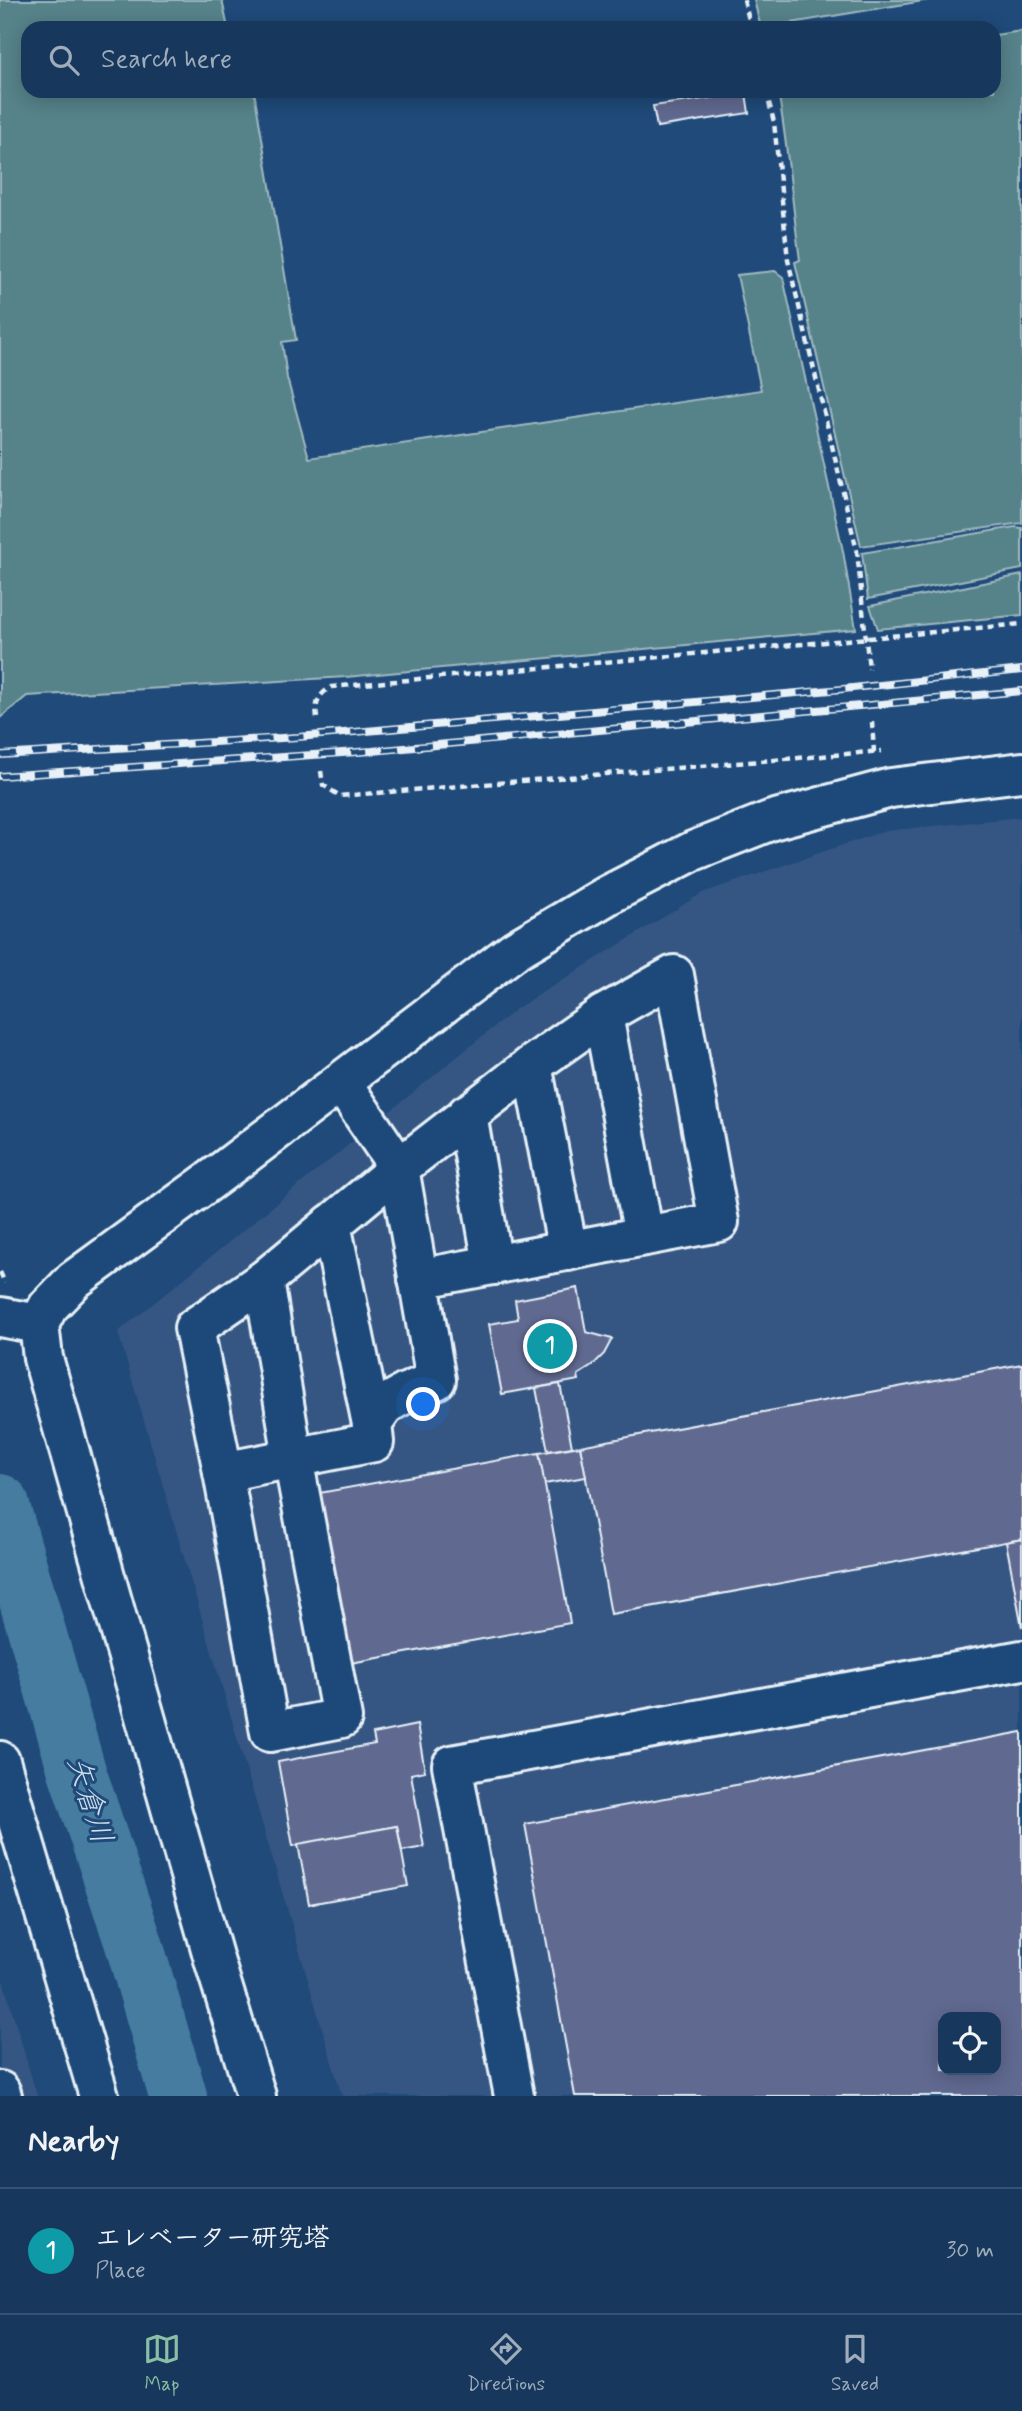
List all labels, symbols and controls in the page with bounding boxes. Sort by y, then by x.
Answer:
search box [21,21,1001,98]
icon: search [45,41,83,79]
text: Search here [101,43,232,77]
pin: 1 [527,1320,573,1372]
your location [406,1387,440,1421]
water label: 矢倉川 [57,1751,121,1849]
map controls [938,2012,1001,2075]
button: locate [938,2012,1001,2075]
text: Nearby [28,2122,119,2161]
text: エレベーター研究塔 [95,2222,330,2256]
text: 1 [46,2236,56,2266]
text: 30 m [946,2236,994,2266]
text: Place [95,2256,146,2286]
tab: Map [143,2330,181,2397]
tab: Directions [467,2330,545,2397]
tab: Saved [831,2330,879,2397]

